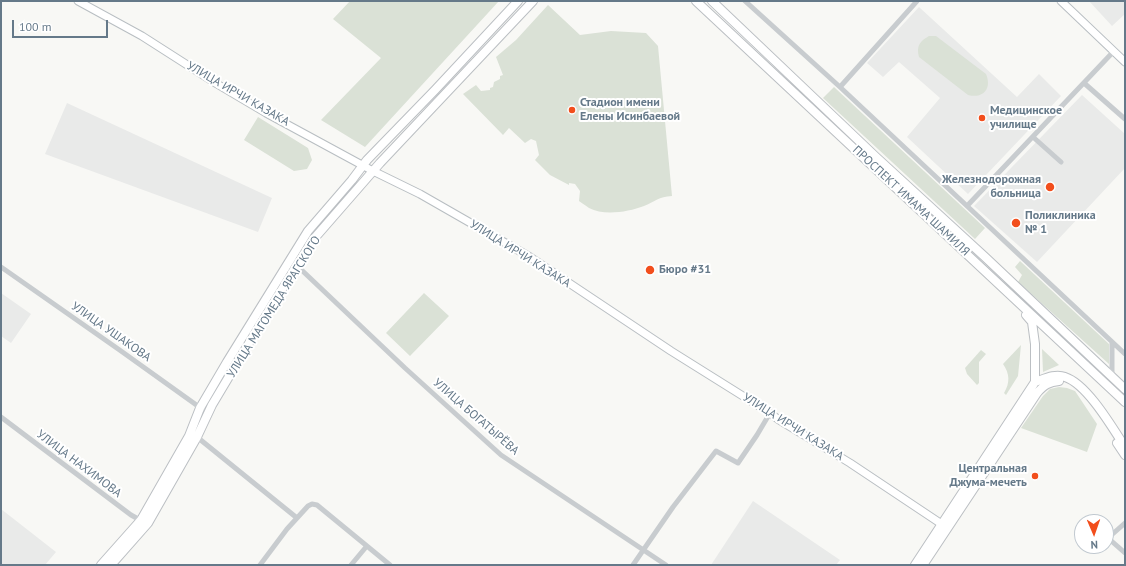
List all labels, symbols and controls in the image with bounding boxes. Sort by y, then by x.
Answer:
scale bar [14,12,110,38]
text: 100 m [19,19,52,34]
street label: УЛИЦА ИРЧИ КАЗАКА [184,59,292,129]
place label: Стадион имени Елены Исинбаевой [580,96,680,124]
place label: Медицинское училище [990,104,1062,132]
marker: Стадион имени Елены Исинбаевой [567,105,577,115]
marker: Медицинское училище [977,113,987,123]
street label: ПРОСПЕКТ ИМАМА ШАМИЛЯ [849,143,973,259]
place label: Железнодорожная больница [942,173,1041,201]
marker: Железнодорожная больница [1044,181,1056,193]
place label: Поликлиника № 1 [1025,209,1096,237]
street label: УЛИЦА ИРЧИ КАЗАКА [467,217,573,291]
marker: Поликлиника № 1 [1010,217,1022,229]
street label: УЛИЦА МАГОМЕДА ЯРАГСКОГО [224,233,324,381]
place label: Бюро #31 [659,263,711,277]
marker: Бюро #31 [644,264,656,276]
street label: УЛИЦА УШАКОВА [68,299,154,365]
street label: УЛИЦА БОГАТЫРЁВА [430,376,522,458]
street label: УЛИЦА ИРЧИ КАЗАКА [740,390,846,464]
street label: УЛИЦА НАХИМОВА [34,427,124,501]
place label: Центральная Джума-мечеть [949,462,1027,490]
marker: Центральная Джума-мечеть [1030,471,1040,481]
north arrow [1074,514,1114,554]
text: N [1091,538,1098,552]

